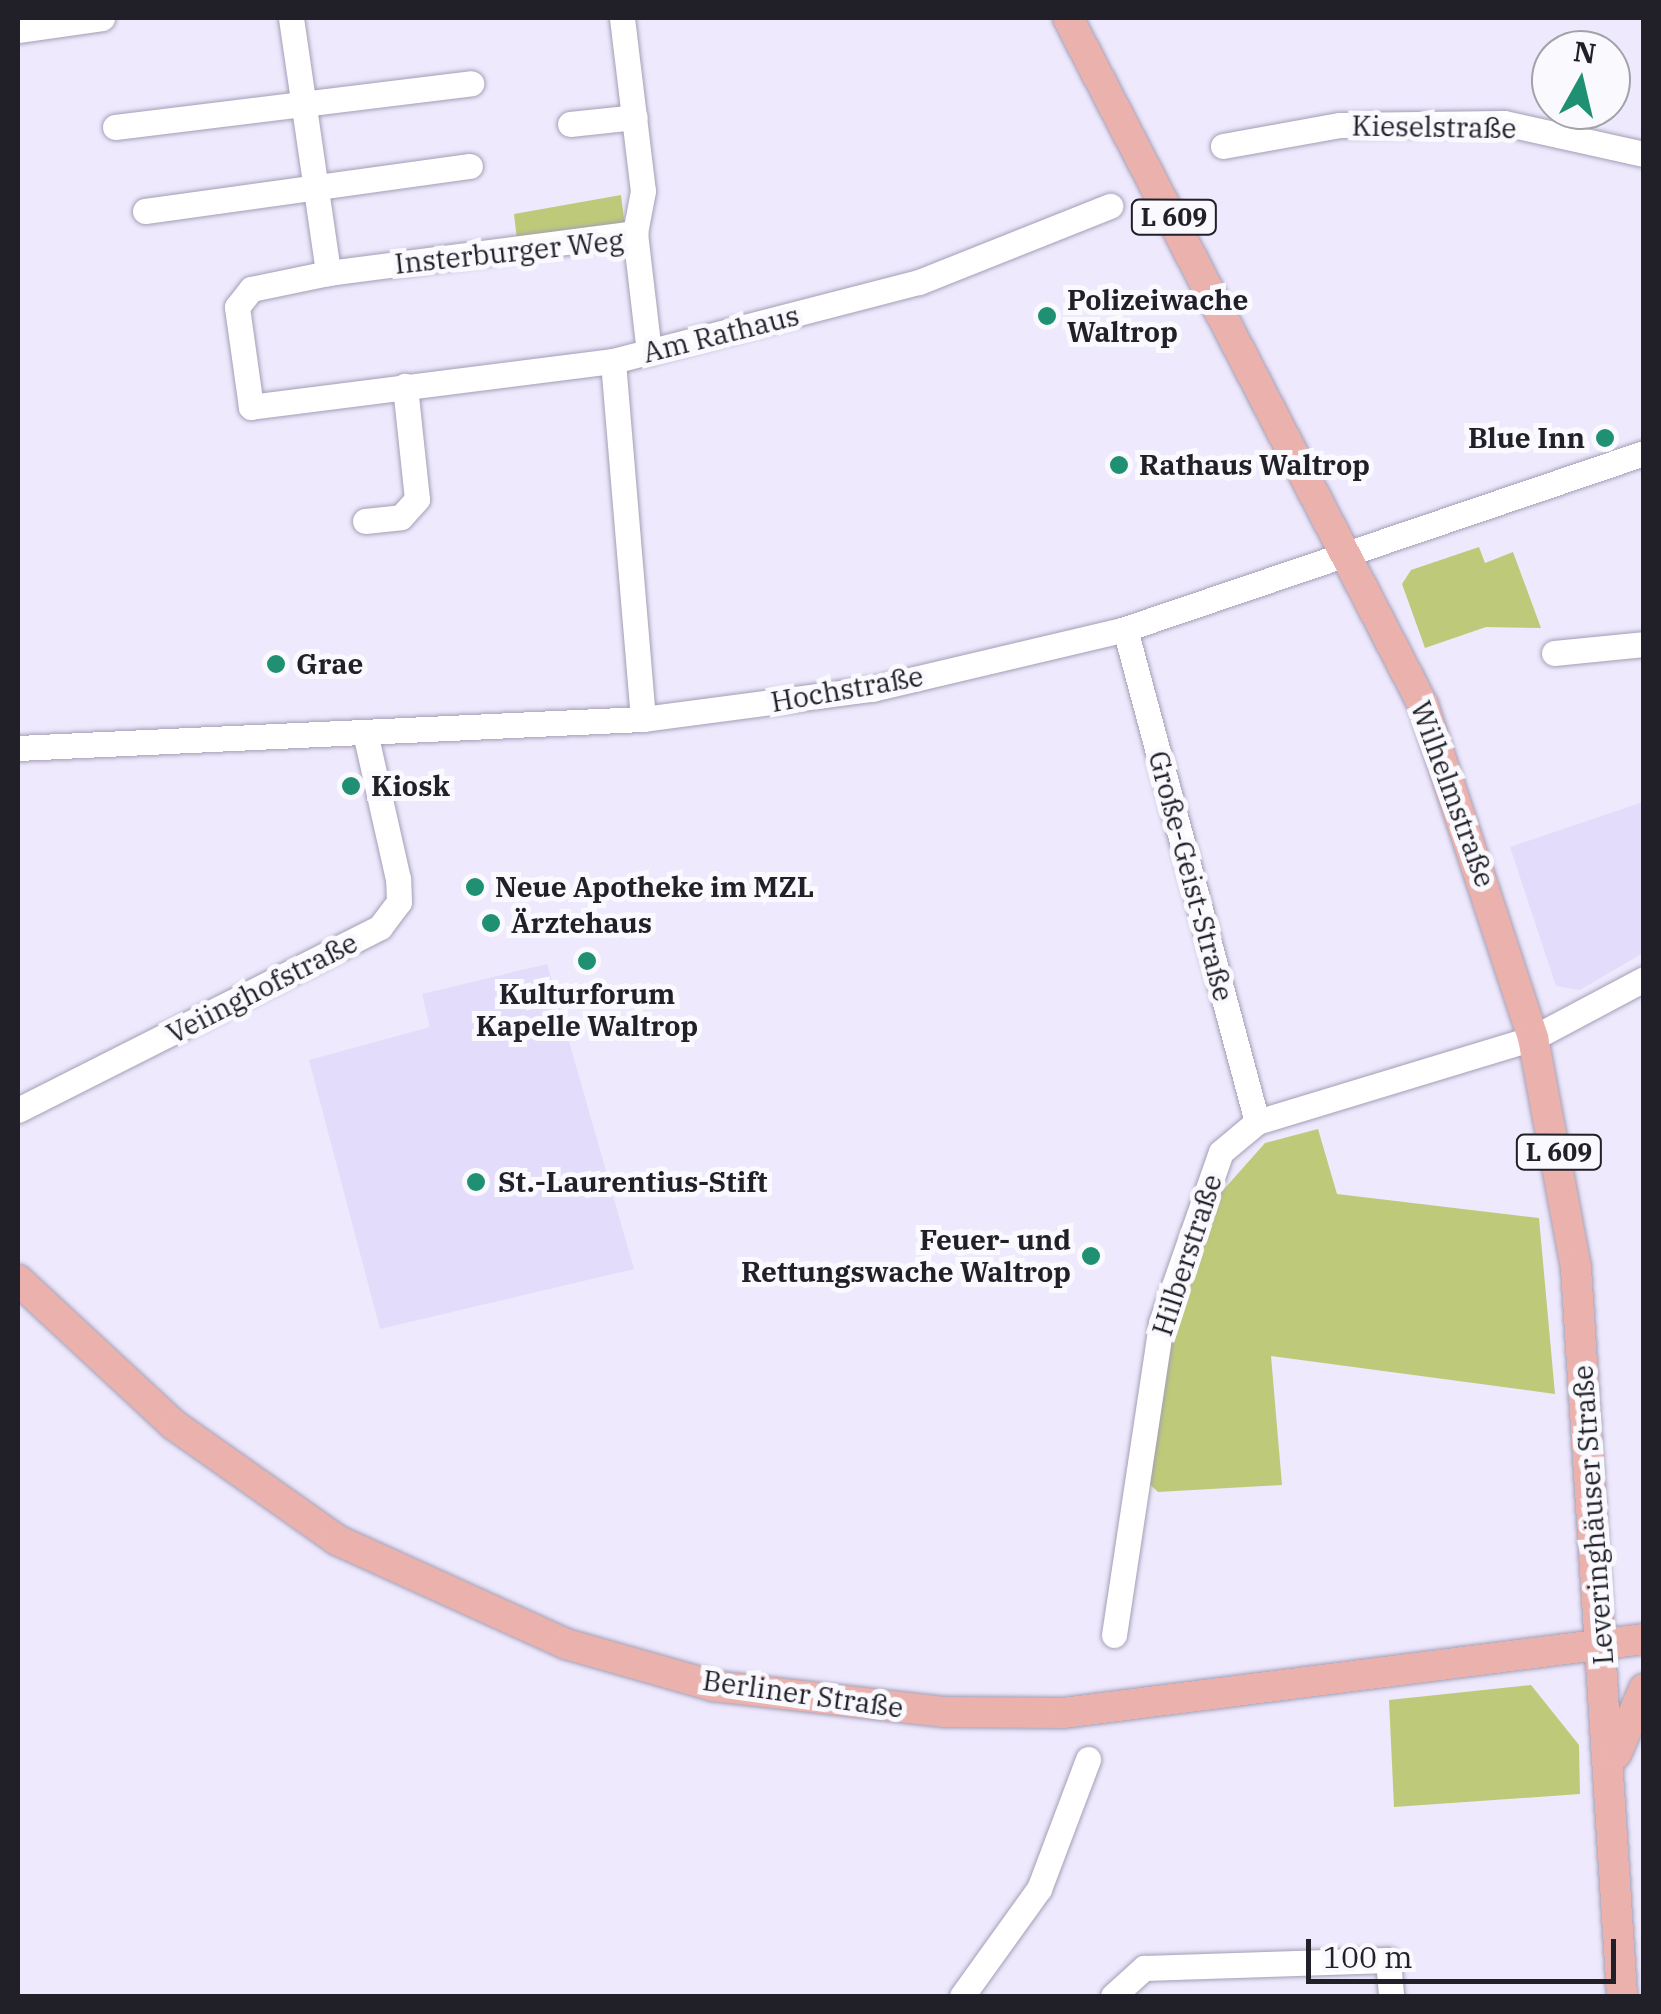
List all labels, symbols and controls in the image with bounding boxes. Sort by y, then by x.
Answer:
north arrow [1531,30,1631,130]
text: N [1571,32,1599,72]
street label: Kieselstraße [1351,109,1517,145]
road number: L 609 [1129,197,1219,237]
street label: Insterburger Weg [393,223,625,281]
place label: Polizeiwache Waltrop [1067,283,1248,349]
street label: Am Rathaus [639,298,803,370]
marker: Polizeiwache Waltrop [1036,305,1058,327]
place label: Blue Inn [1468,421,1585,455]
marker: Blue Inn [1594,427,1616,449]
place label: Rathaus Waltrop [1139,448,1370,482]
marker: Rathaus Waltrop [1108,454,1130,476]
place label: Grae [296,647,363,681]
marker: Grae [265,653,287,675]
street label: Hochstraße [768,659,926,719]
street label: Wilhelmstraße [1404,696,1502,892]
street label: Große-Geist-Straße [1141,747,1241,1005]
place label: Kiosk [371,769,450,803]
marker: Kiosk [340,775,362,797]
place label: Neue Apotheke im MZL [495,870,814,904]
marker: Neue Apotheke im MZL [464,876,486,898]
place label: Ärztehaus [511,906,652,940]
marker: Ärztehaus [480,912,502,934]
street label: Veiinghofstraße [161,925,363,1051]
marker: Kulturforum Kapelle Waltrop [576,950,598,972]
place label: Kulturforum Kapelle Waltrop [476,977,698,1043]
road number: L 609 [1514,1132,1604,1172]
place label: St.-Laurentius-Stift [498,1165,767,1199]
marker: St.-Laurentius-Stift [463,1169,489,1195]
street label: Hilberstraße [1145,1170,1229,1340]
place label: Feuer- und Rettungswache Waltrop [741,1223,1071,1289]
marker: Feuer- und Rettungswache Waltrop [1080,1245,1102,1267]
street label: Leveringhäuser Straße [1566,1364,1620,1666]
street label: Berliner Straße [701,1663,905,1725]
scale bar [1311,1919,1621,1981]
text: 100 m [1323,1937,1413,1976]

